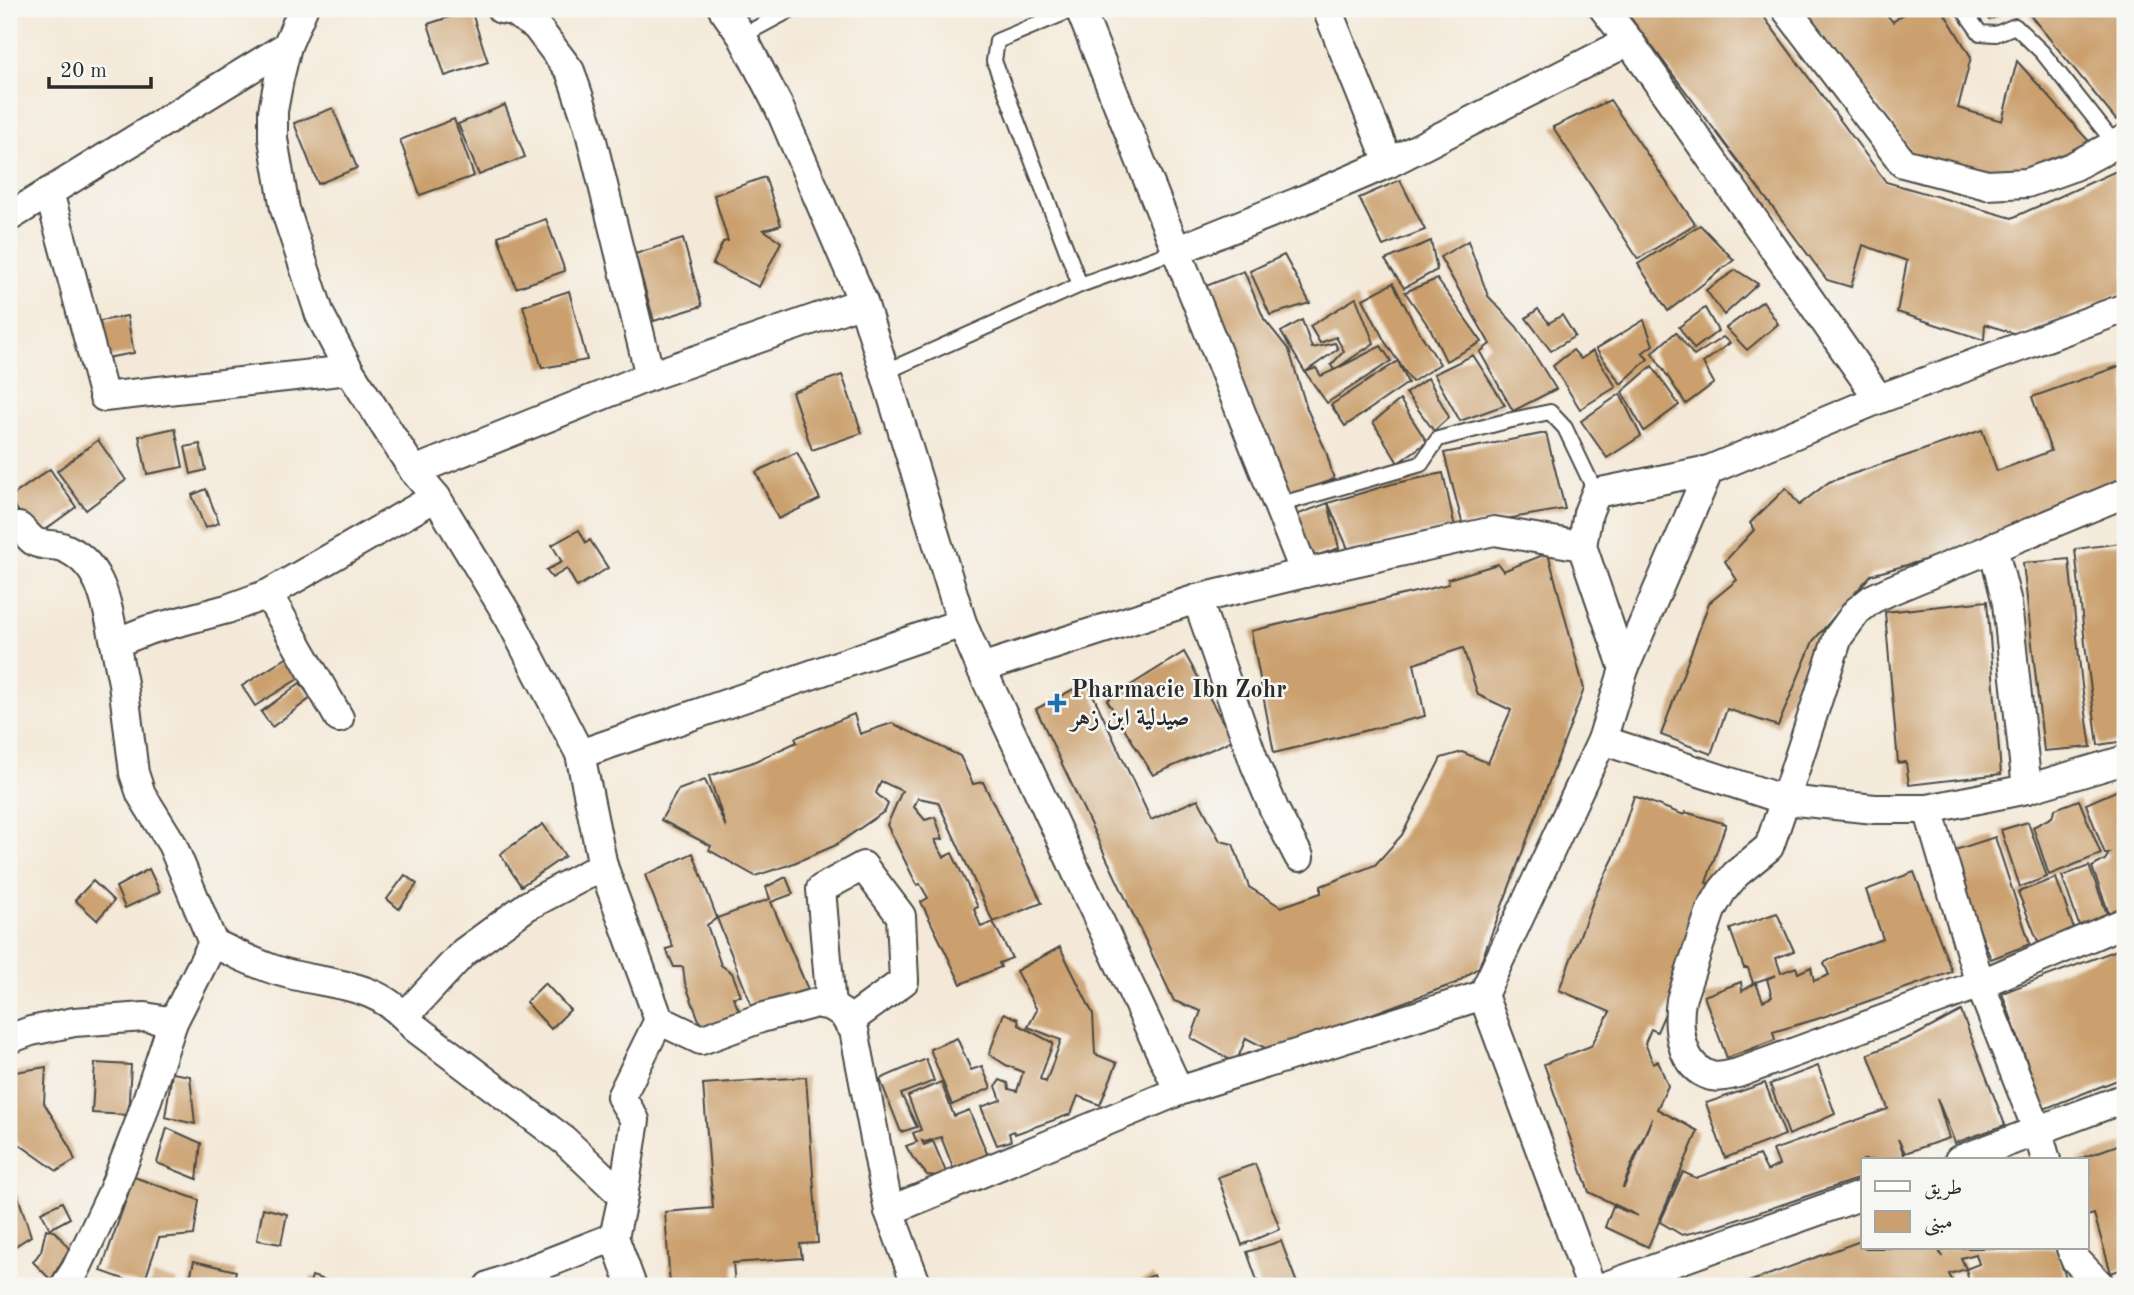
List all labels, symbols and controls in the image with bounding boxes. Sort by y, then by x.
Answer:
scale bar [49,46,150,90]
text: 20 m [60,61,107,82]
place label: Pharmacie Ibn Zohr صيدلية ابن زهر [1068,679,1287,732]
marker: Pharmacie Ibn Zohr صيدلية ابن زهر [1049,695,1065,711]
legend [1861,1158,2088,1250]
text: طريق [1924,1178,1962,1200]
text: مبنى [1924,1212,1953,1236]

